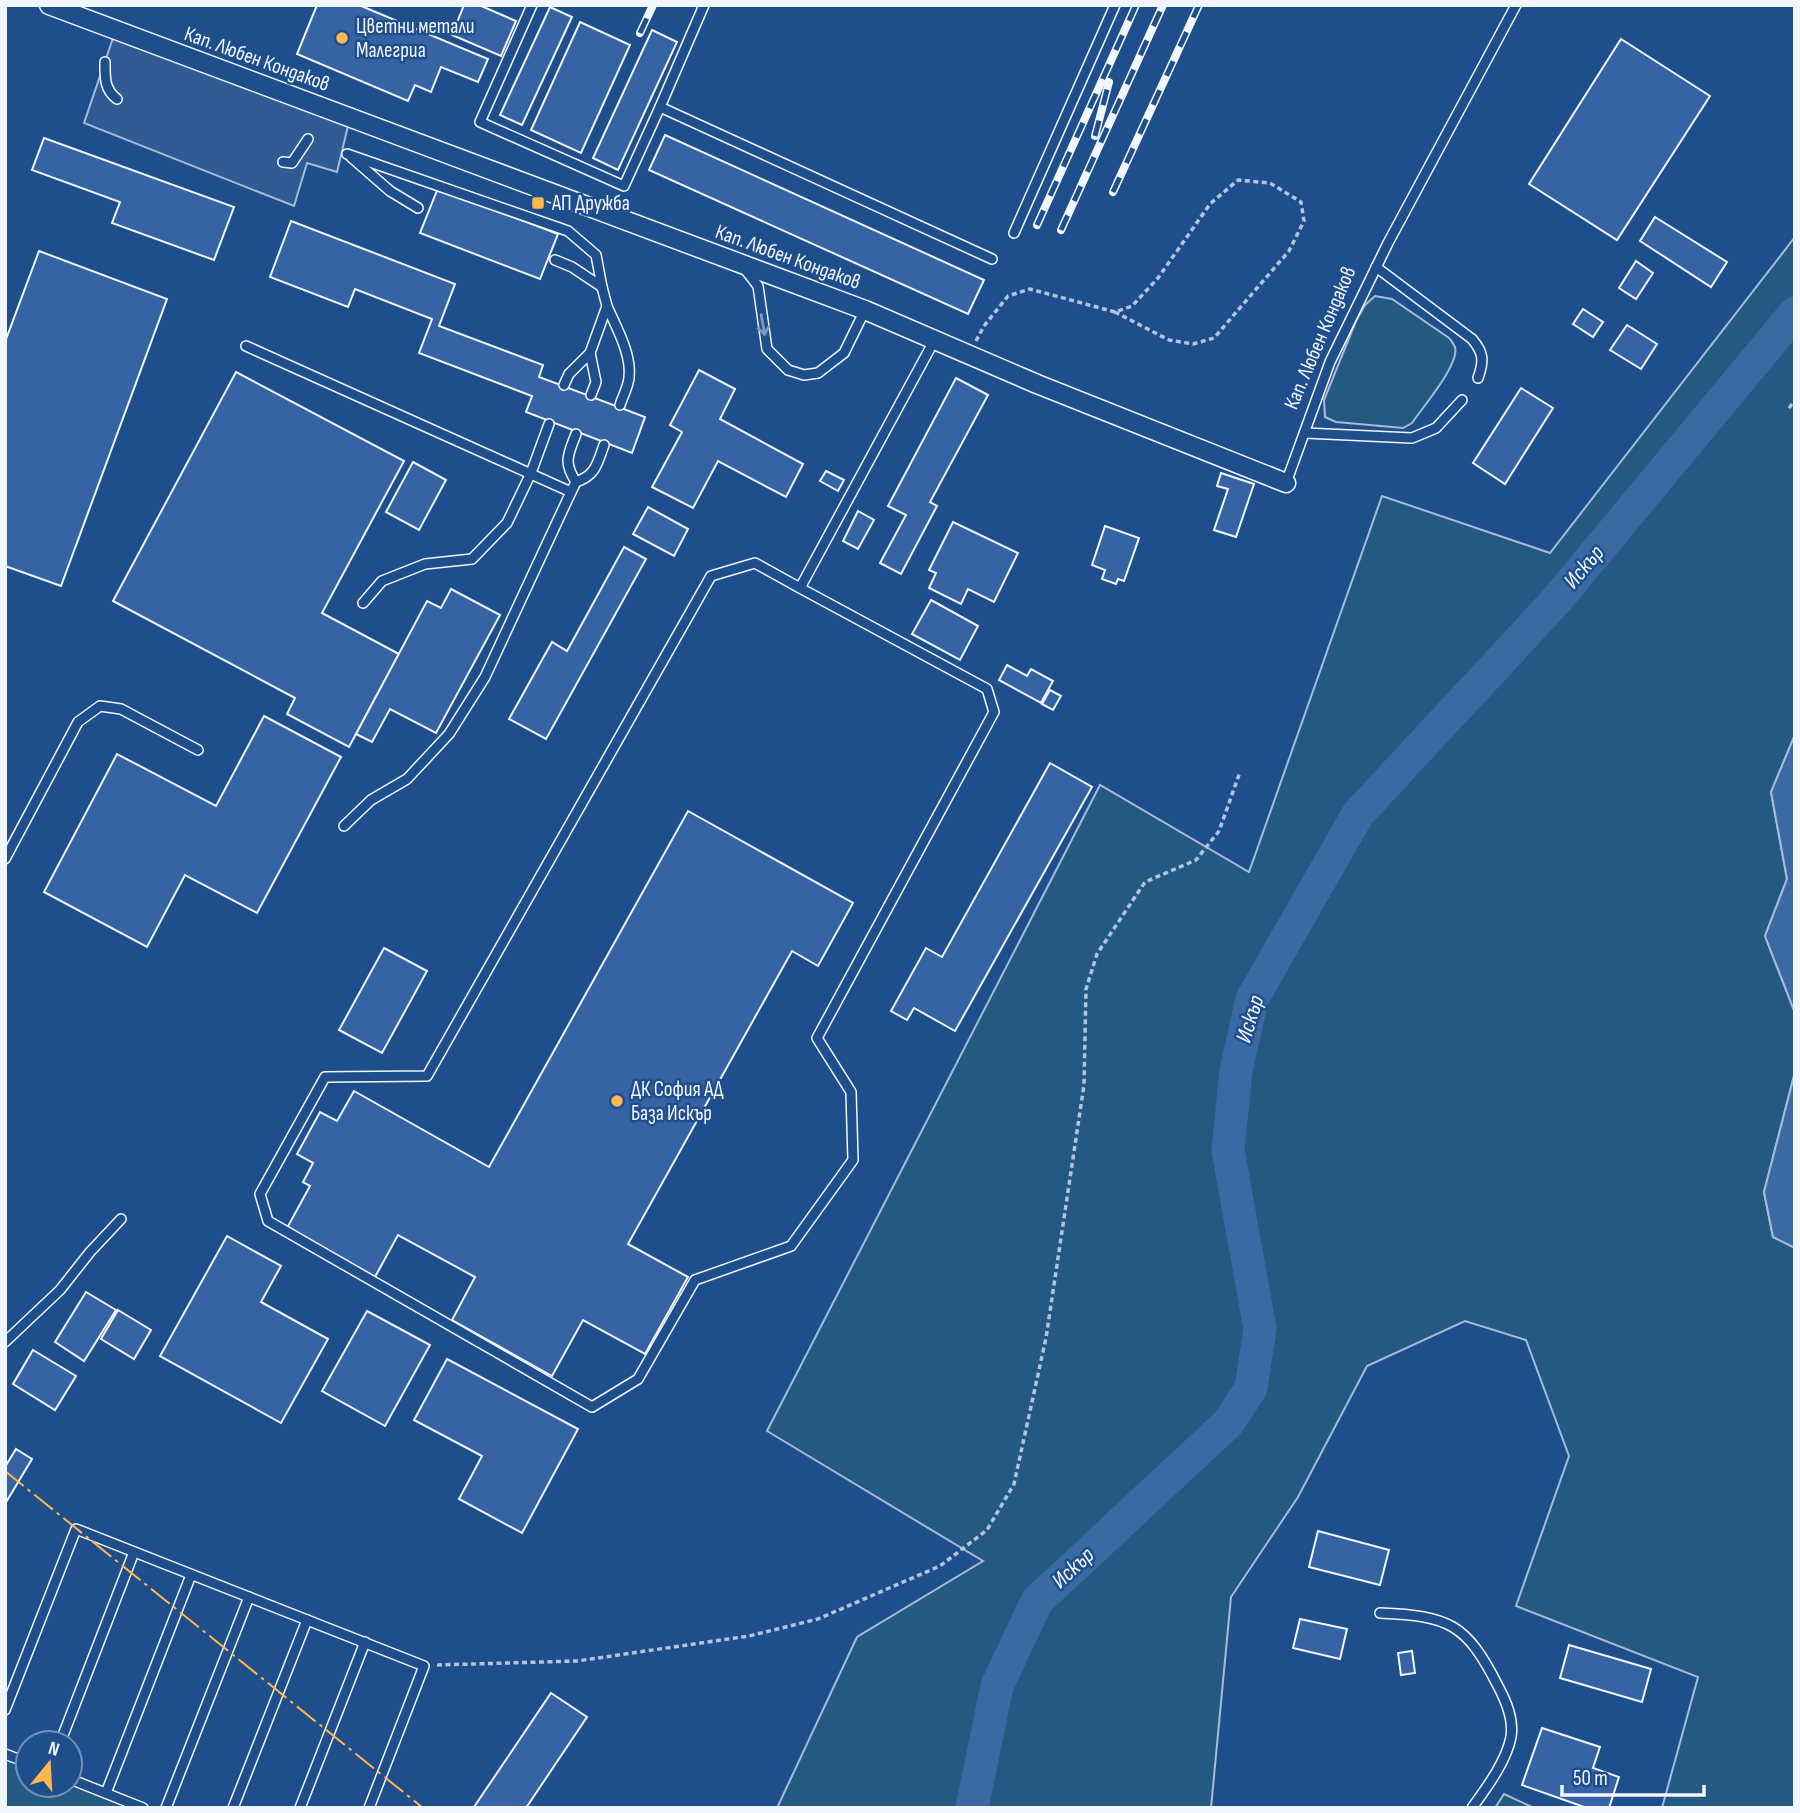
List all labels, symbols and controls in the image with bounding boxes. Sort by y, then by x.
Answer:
place label: Цветни метали Малегриа [356,14,474,63]
street label: Кап. Любен Кондаков [181,21,333,97]
marker: Цветни метали Малегриа [334,30,350,46]
place label: АП Дружба [551,191,630,216]
marker: АП Дружба [530,195,546,211]
street label: Кап. Любен Кондаков [712,219,864,295]
street label: Кап. Любен Кондаков [1279,263,1361,413]
one-way arrow [757,313,770,336]
water label: Искър [1558,539,1611,594]
water label: Искър [1230,991,1271,1046]
place label: ДК София АД База Искър [631,1077,724,1126]
marker: ДК София АД База Искър [609,1093,625,1109]
water label: Искър [1046,1541,1101,1595]
north arrow [14,1729,84,1799]
text: N [45,1737,62,1762]
scale bar [1562,1754,1704,1798]
text: 50 m [1573,1766,1608,1791]

